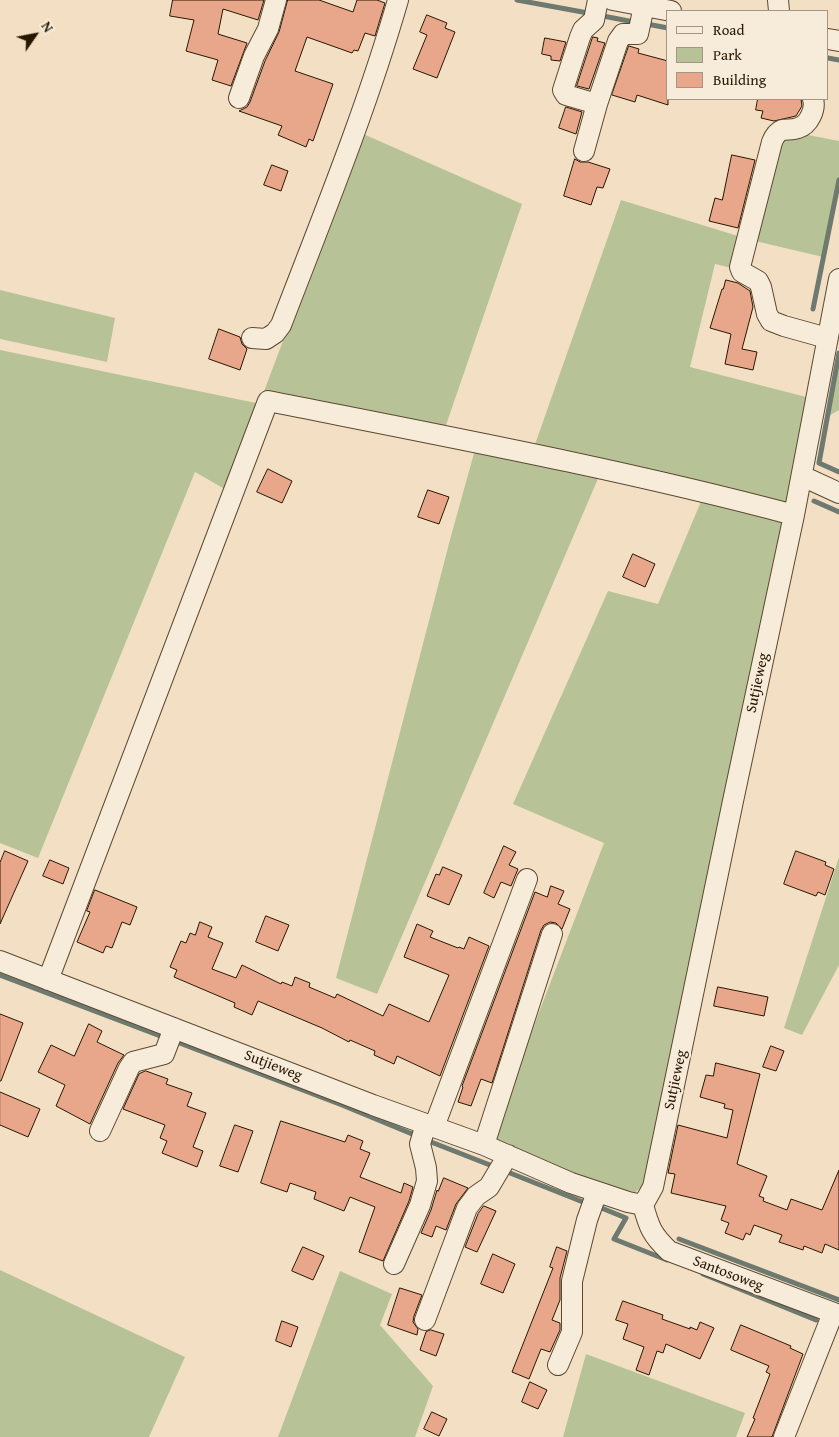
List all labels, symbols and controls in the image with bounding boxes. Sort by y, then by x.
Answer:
north arrow [10,10,60,60]
legend [666,10,829,100]
text: N [37,17,59,36]
text: Road [713,19,744,40]
text: Park [713,44,742,65]
text: Building [713,69,766,90]
street label: Sutjieweg [743,651,773,715]
street label: Sutjieweg [241,1047,305,1085]
street label: Sutjieweg [661,1048,691,1112]
street label: Santosoweg [690,1252,766,1296]

